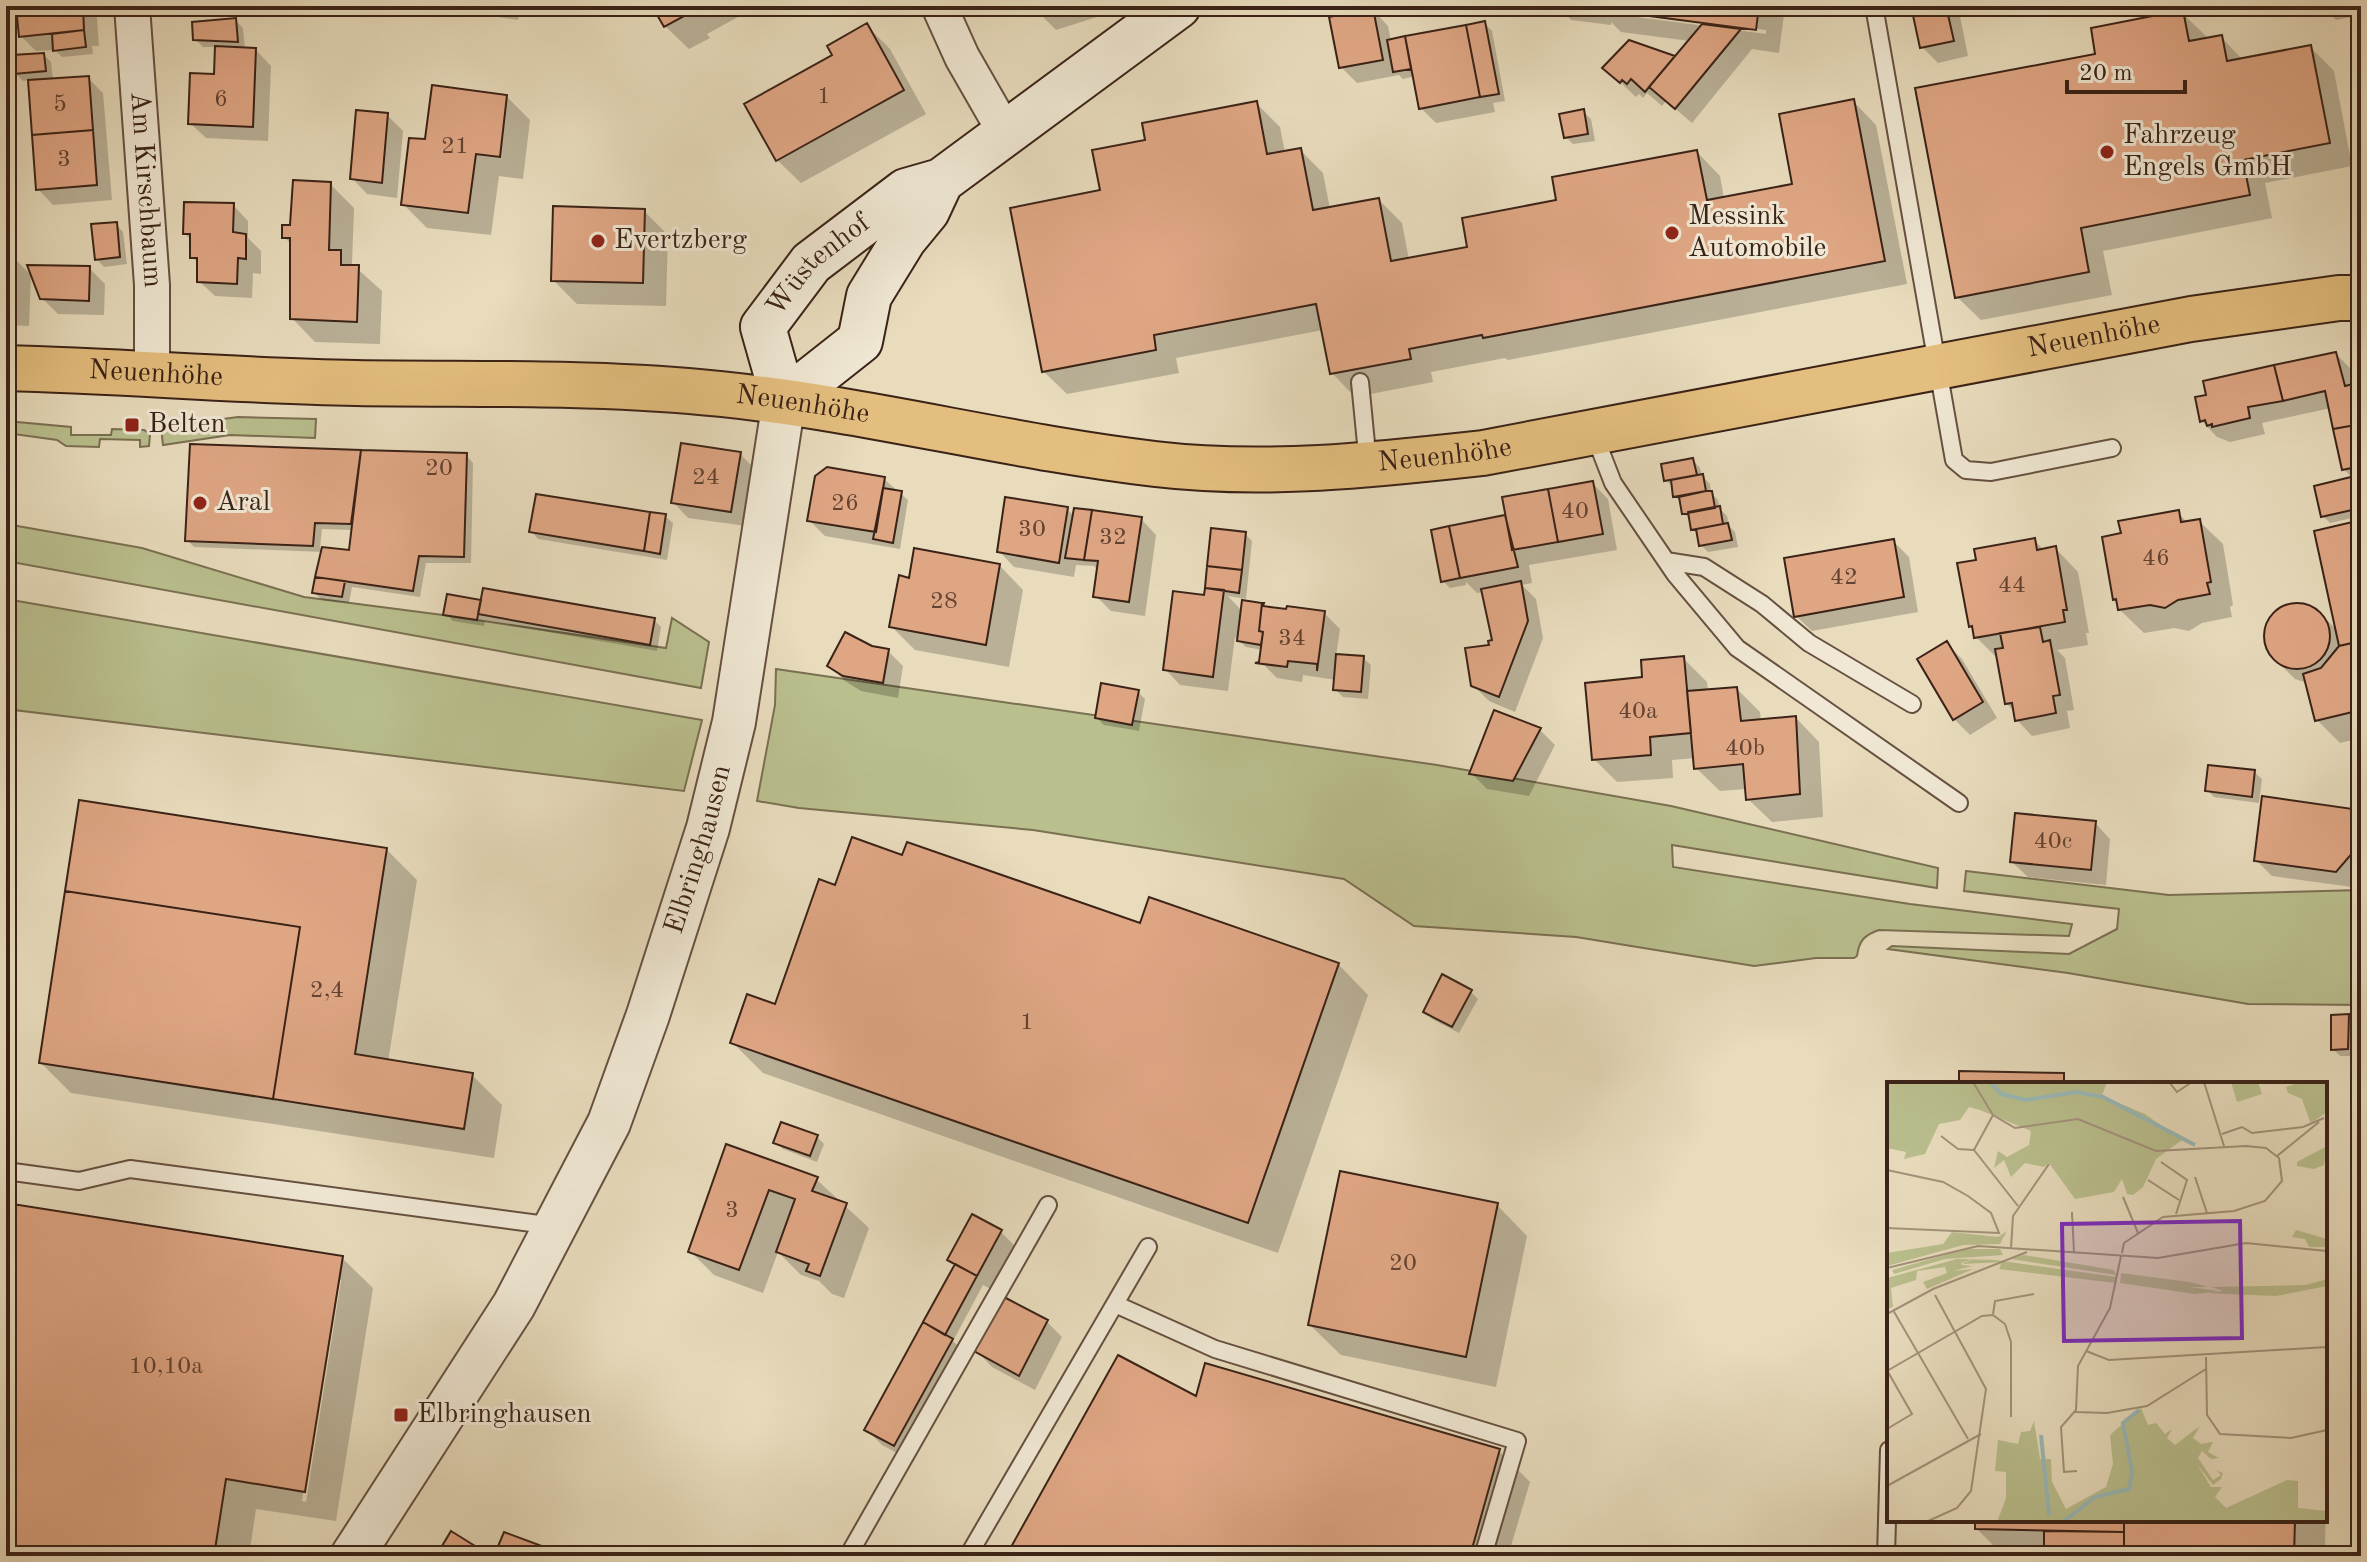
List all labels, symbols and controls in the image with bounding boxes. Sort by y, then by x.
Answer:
scale bar [2067,44,2185,94]
text: 20 m [2079,62,2133,86]
house number: 1 [817,85,831,109]
house number: 6 [214,88,228,112]
street label: Am Kirschbaum [124,90,166,289]
house number: 5 [53,93,67,117]
place label: Fahrzeug Engels GmbH [2123,122,2292,182]
house number: 21 [441,135,469,159]
marker: Fahrzeug Engels GmbH [2098,143,2116,161]
house number: 3 [57,148,71,172]
place label: Messink Automobile [1688,203,1827,263]
street label: Wüstenhof [762,208,877,321]
marker: Messink Automobile [1663,224,1681,242]
place label: Evertzberg [614,227,747,255]
marker: Evertzberg [589,232,607,250]
street label: Neuenhöhe [2025,311,2163,364]
street label: Neuenhöhe [88,357,224,392]
street label: Neuenhöhe [734,382,872,429]
place label: Belten [148,411,226,439]
marker: Belten [123,416,141,434]
street label: Neuenhöhe [1377,434,1514,478]
house number: 20 [425,457,453,481]
house number: 24 [692,466,720,490]
place label: Aral [216,489,270,517]
house number: 26 [831,492,859,516]
marker: Aral [191,494,209,512]
house number: 40 [1561,500,1589,524]
house number: 30 [1018,518,1046,542]
house number: 32 [1099,526,1127,550]
house number: 46 [2142,547,2170,571]
house number: 42 [1830,566,1858,590]
house number: 44 [1998,574,2026,598]
house number: 28 [930,590,958,614]
house number: 34 [1278,627,1306,651]
house number: 40a [1618,700,1658,724]
house number: 40b [1725,737,1765,761]
street label: Elbringhausen [661,762,737,938]
house number: 40c [2034,830,2072,854]
house number: 2,4 [310,979,344,1003]
house number: 1 [1020,1011,1034,1035]
inset map [1887,1082,2327,1522]
house number: 3 [725,1199,739,1223]
house number: 20 [1389,1252,1417,1276]
house number: 10,10a [129,1355,203,1379]
place label: Elbringhausen [417,1401,592,1429]
marker: Elbringhausen [392,1406,410,1424]

